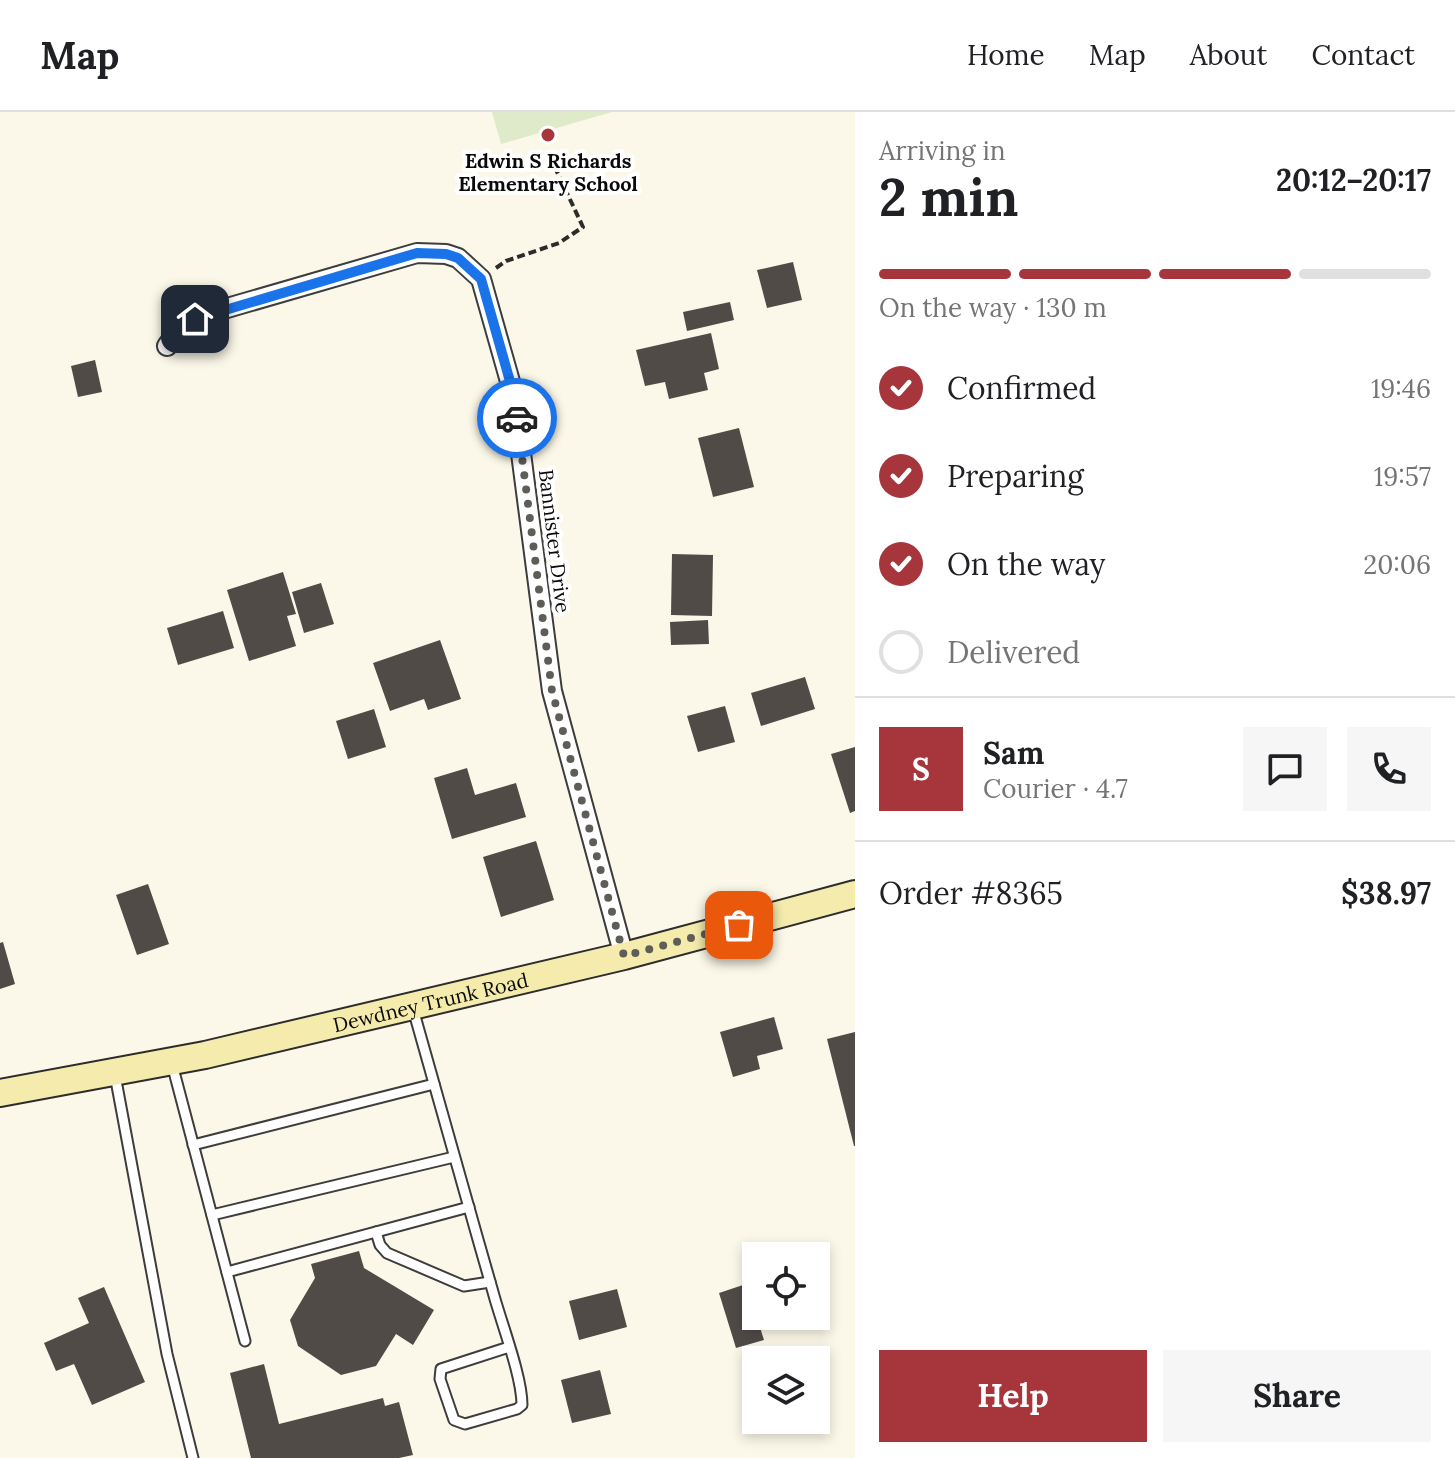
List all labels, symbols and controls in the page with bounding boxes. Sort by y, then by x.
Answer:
text: Map [40,31,119,79]
text: Home [967,37,1045,73]
text: Map [1089,37,1146,73]
text: About [1190,37,1267,73]
text: Contact [1311,37,1415,73]
marker: Edwin S Richards Elementary School [539,126,557,144]
text: Arriving in [879,134,1006,167]
place label: Edwin S Richards Elementary School [458,148,638,196]
text: 20:12–20:17 [1276,161,1431,199]
text: 2 min [879,164,1018,230]
pin [161,285,229,353]
text: On the way · 130 m [879,291,1107,324]
icon: home [173,297,217,341]
icon: check [879,366,923,410]
text: Confirmed [947,369,1096,407]
text: 19:46 [1371,372,1431,405]
courier [477,378,557,458]
icon: car [495,396,539,440]
icon: check [879,454,923,498]
text: Preparing [947,457,1084,495]
text: 19:57 [1374,460,1431,493]
street label: Bannister Drive [534,468,576,614]
icon: check [879,542,923,586]
text: On the way [947,545,1105,583]
text: 20:06 [1363,548,1431,581]
text: Delivered [947,633,1080,671]
button: chat [1243,727,1327,811]
button: phone [1347,727,1431,811]
text: Sam [983,734,1044,772]
text: S [912,750,930,788]
text: Courier · 4.7 [983,772,1128,805]
text: Order #8365 [879,874,1063,912]
text: $38.97 [1341,874,1431,912]
pin [705,891,773,959]
icon: bag [717,903,761,947]
street label: Dewdney Trunk Road [330,967,530,1037]
map controls [742,1242,830,1434]
button: locate [742,1242,830,1330]
button: layers [742,1346,830,1434]
button: Help [879,1350,1147,1442]
button: Share [1163,1350,1431,1442]

